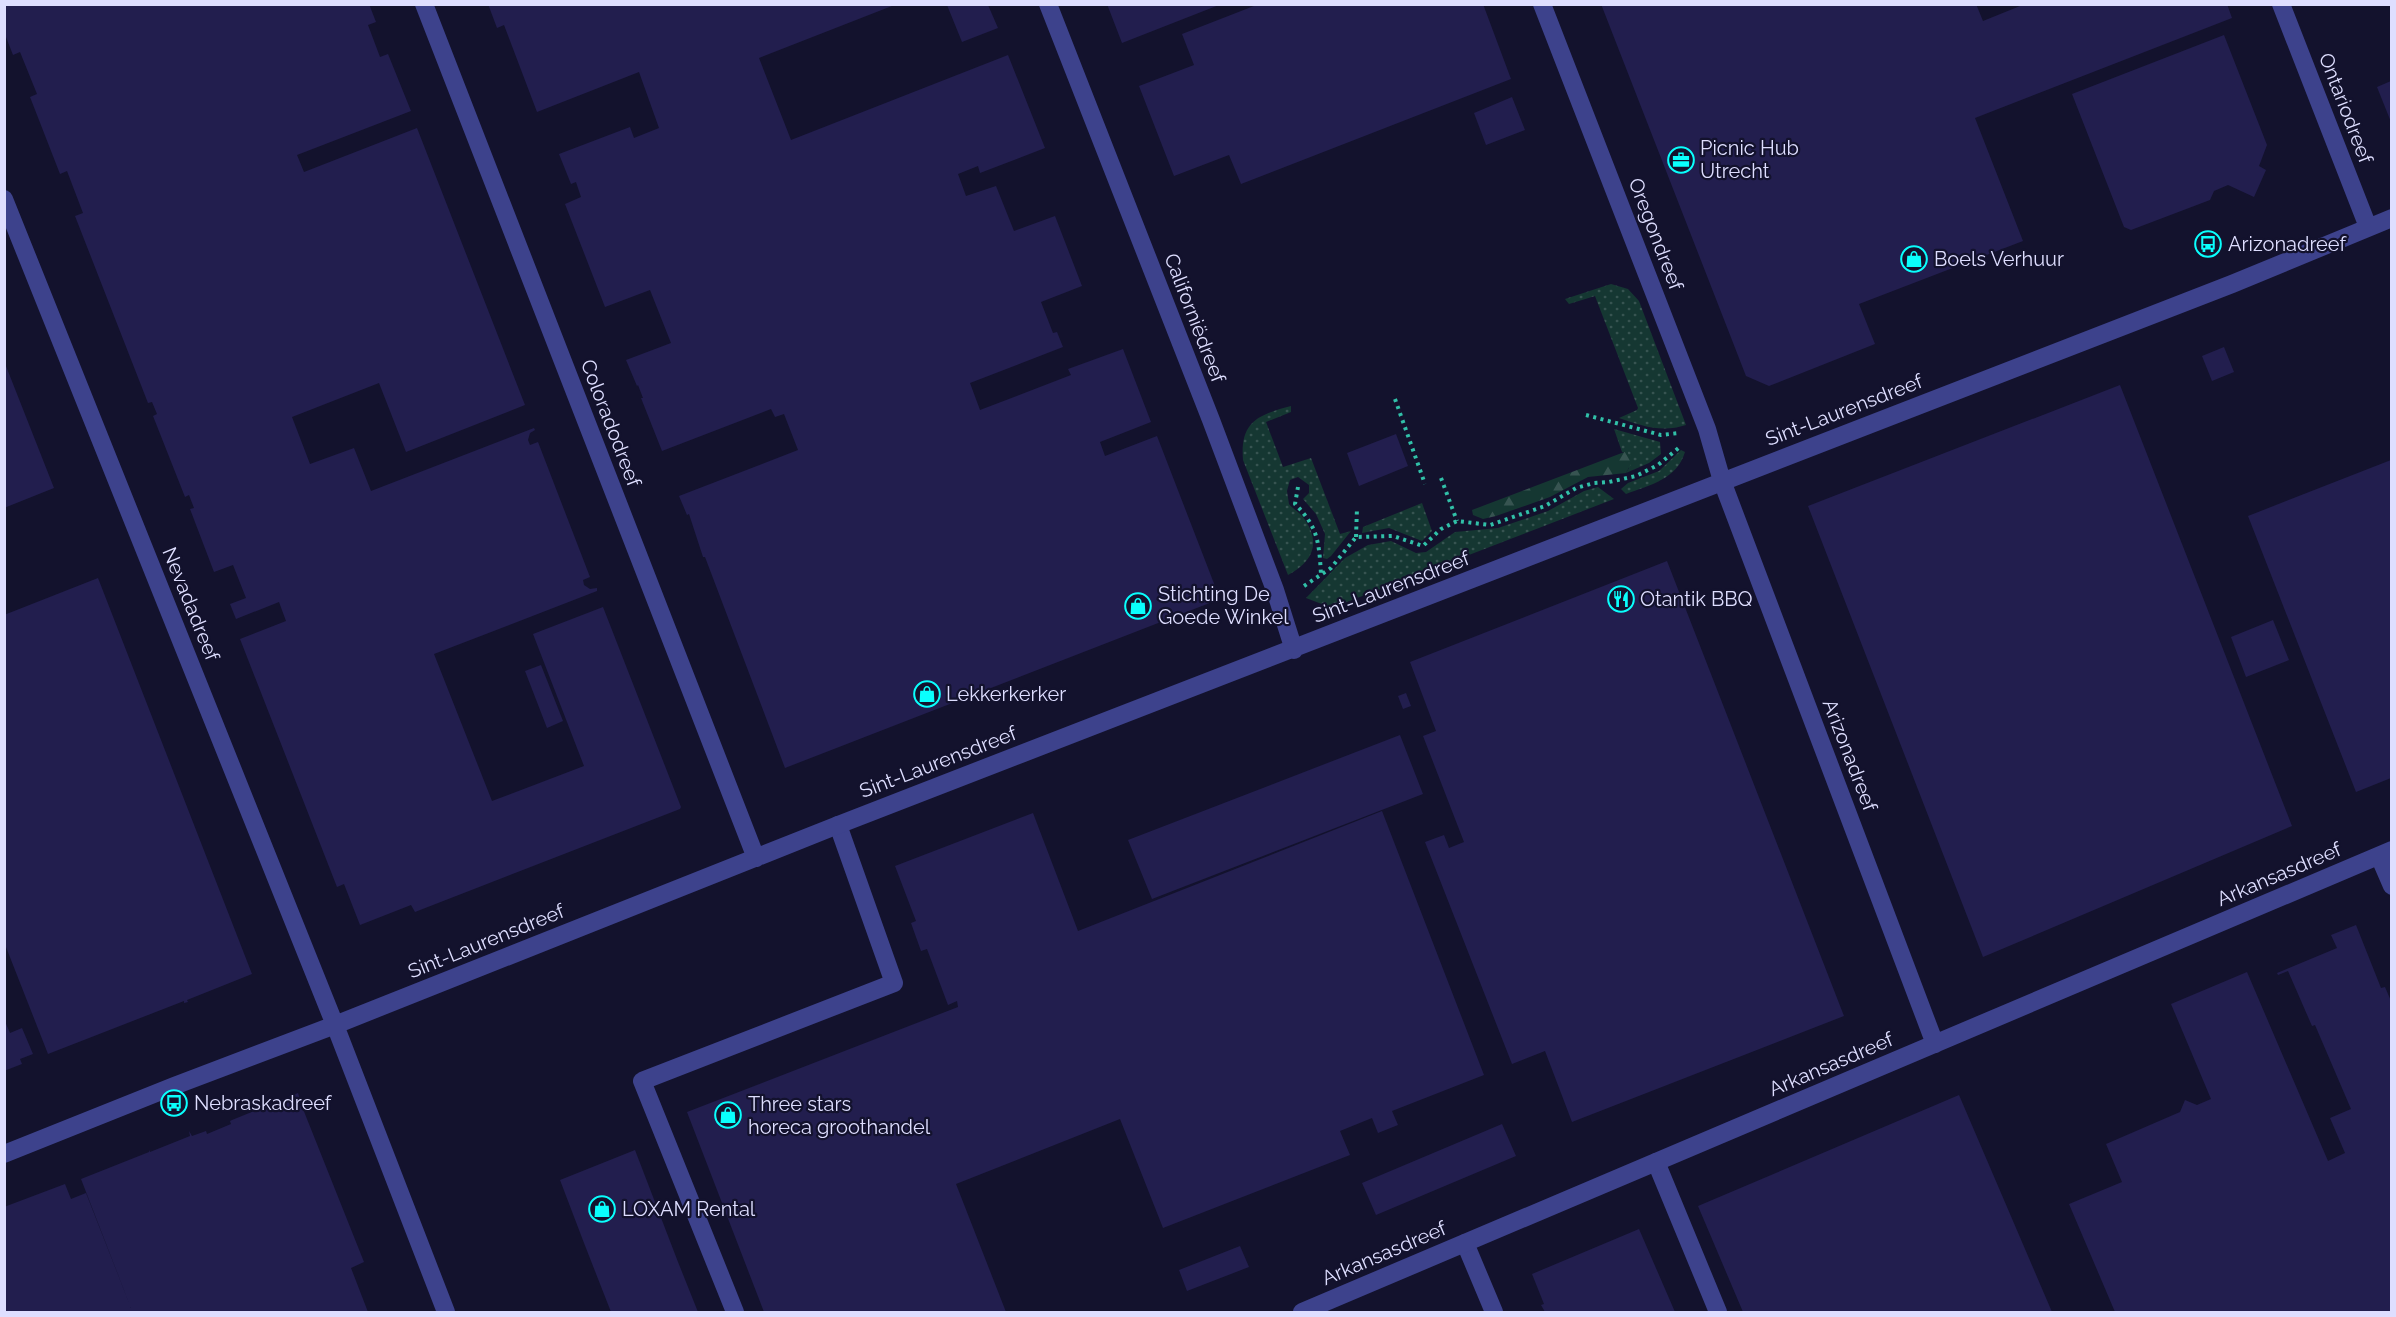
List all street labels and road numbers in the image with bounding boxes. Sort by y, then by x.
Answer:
street label: Ontariodreef [2314,49,2379,168]
street label: Oregondreef [1624,174,1689,295]
street label: Californiëdreef [1159,250,1231,387]
street label: Coloradodreef [576,356,647,491]
street label: Sint-Laurensdreef [1762,368,1927,451]
street label: Nevadadreef [157,544,225,666]
street label: Sint-Laurensdreef [1309,545,1474,628]
street label: Arizonadreef [1818,696,1883,816]
street label: Sint-Laurensdreef [856,720,1021,803]
street label: Arkansasdreef [2213,836,2346,911]
street label: Sint-Laurensdreef [404,898,569,983]
street label: Arkansasdreef [1765,1026,1898,1101]
street label: Arkansasdreef [1318,1215,1451,1290]

